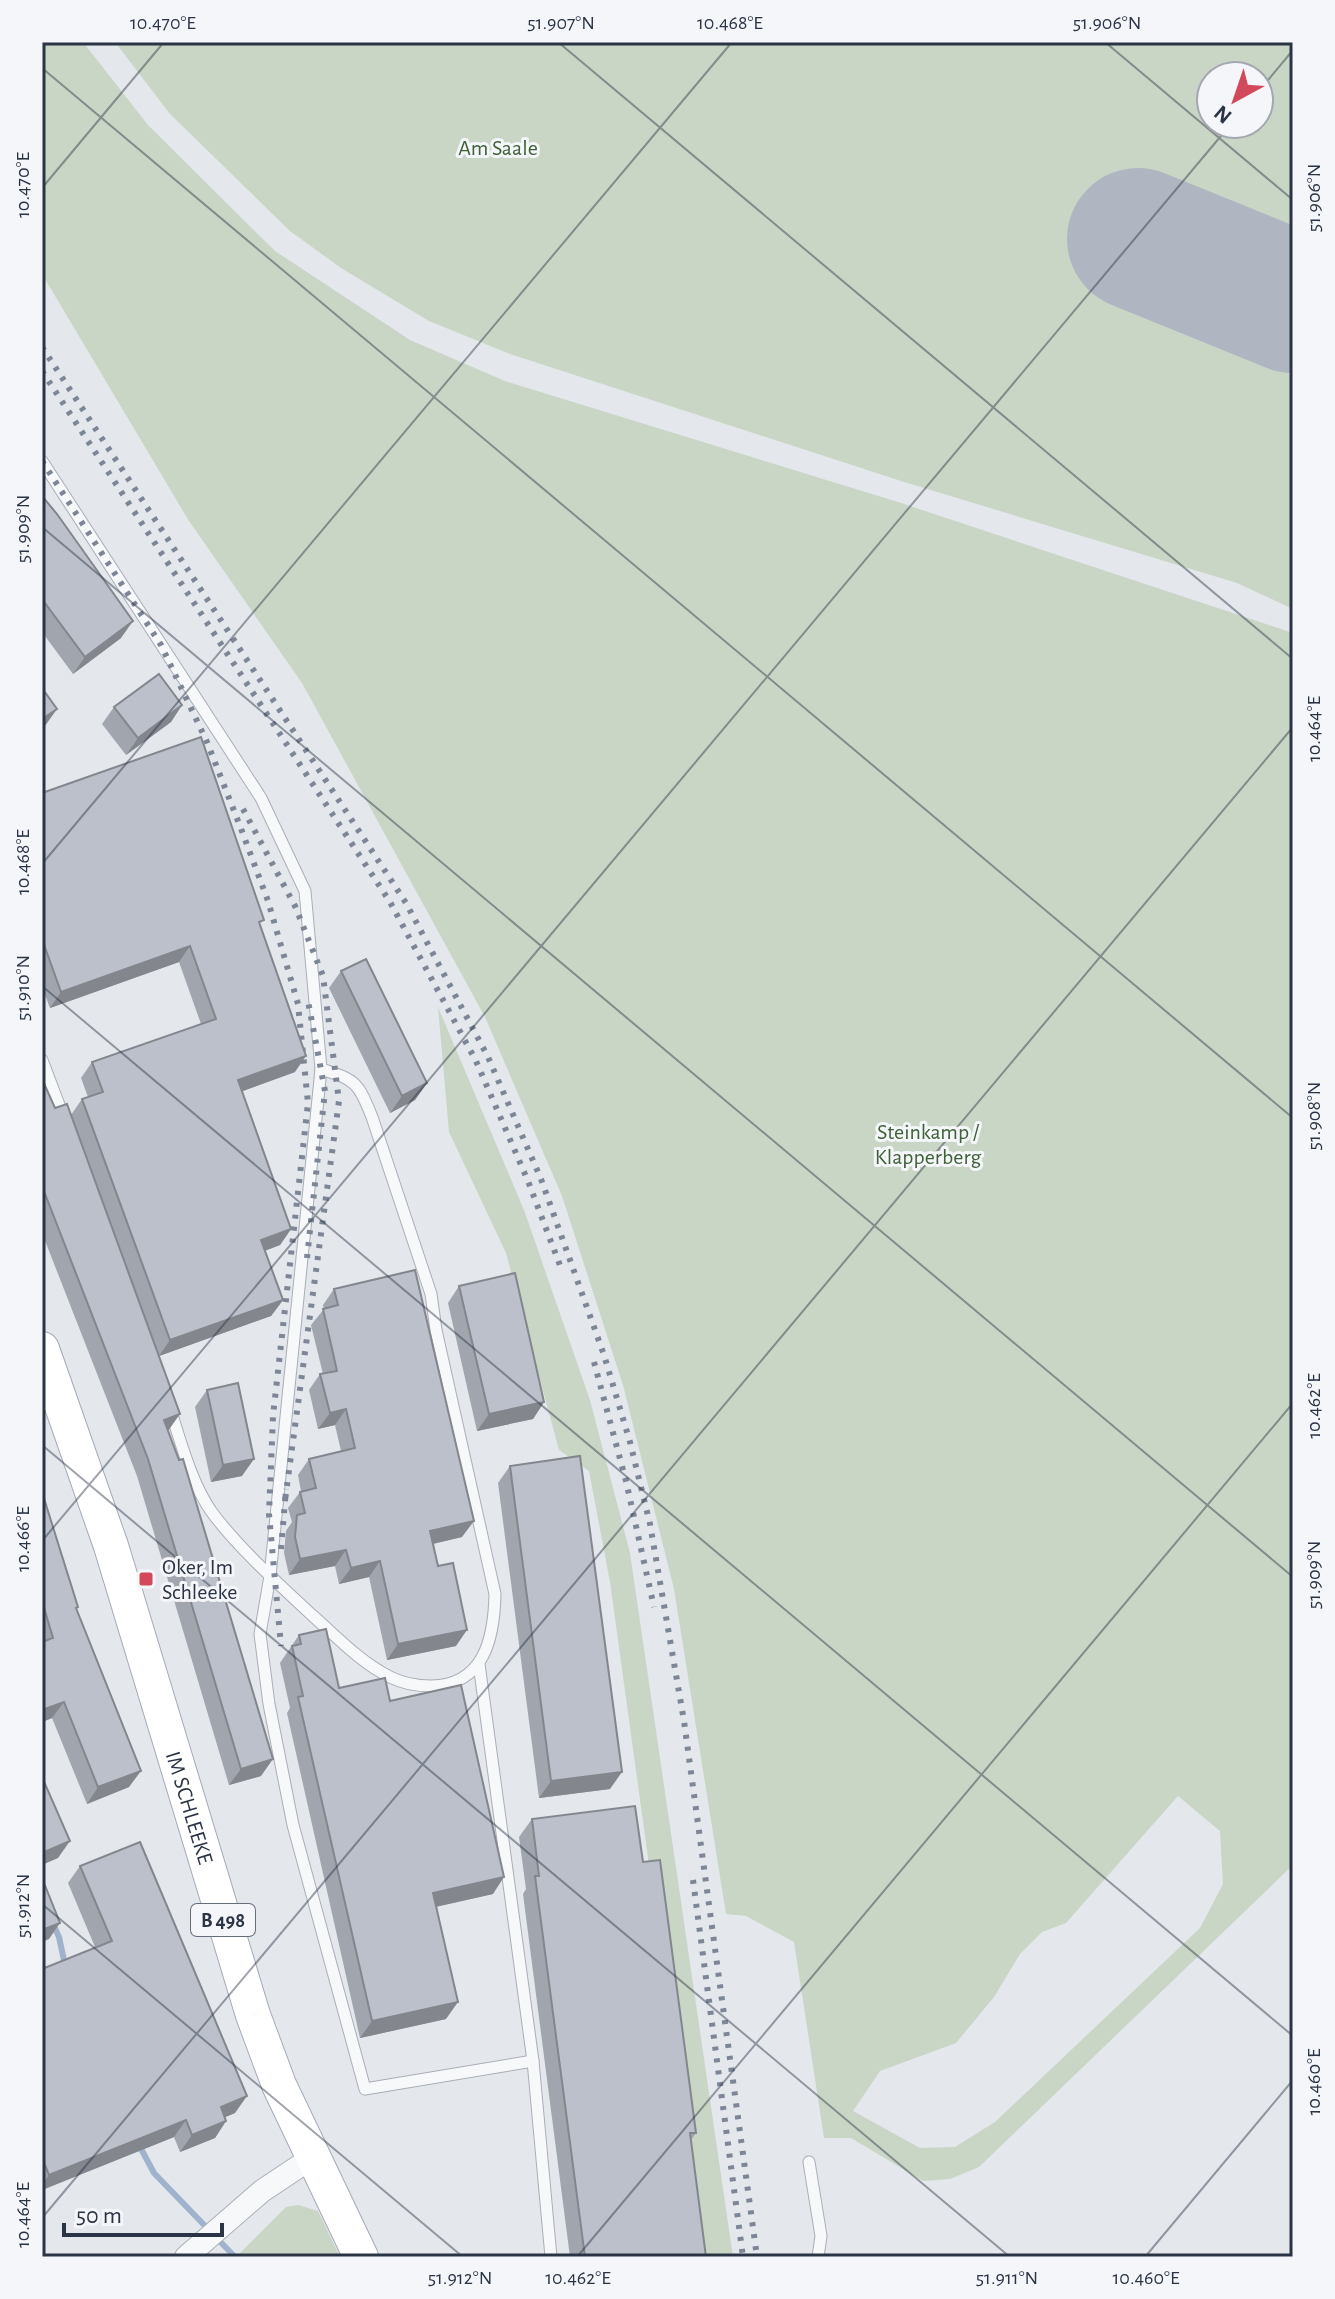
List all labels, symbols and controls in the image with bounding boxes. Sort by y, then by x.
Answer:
text: 10.470°E [130,13,196,33]
text: 51.907°N [527,13,595,33]
text: 10.468°E [697,13,763,33]
text: 51.906°N [1073,13,1141,33]
north arrow [1195,60,1275,140]
text: N [1210,101,1236,128]
park label: Am Saale [458,137,538,159]
text: 10.470°E [13,152,33,218]
text: 51.906°N [1304,164,1324,232]
text: 51.909°N [13,495,33,563]
text: 10.464°E [1304,696,1324,762]
text: 10.468°E [13,829,33,895]
text: 51.910°N [13,955,33,1021]
text: 51.908°N [1304,1082,1324,1150]
park label: Steinkamp / Klapperberg [875,1121,982,1168]
text: 10.462°E [1304,1373,1324,1439]
text: 10.466°E [13,1506,33,1572]
text: 51.909°N [1304,1541,1324,1609]
place label: Oker, Im Schleeke [162,1556,237,1603]
marker: Oker, Im Schleeke [137,1570,155,1588]
street label: IM SCHLEEKE [162,1749,217,1867]
text: 51.912°N [13,1874,33,1938]
road number: B 498 [191,1904,255,1936]
text: 10.460°E [1304,2048,1324,2116]
text: 10.464°E [13,2182,33,2248]
scale bar [64,2187,222,2237]
text: 50 m [76,2204,122,2228]
text: 51.912°N [428,2268,492,2288]
text: 10.462°E [545,2268,611,2288]
text: 51.911°N [976,2268,1038,2288]
text: 10.460°E [1112,2268,1180,2288]

